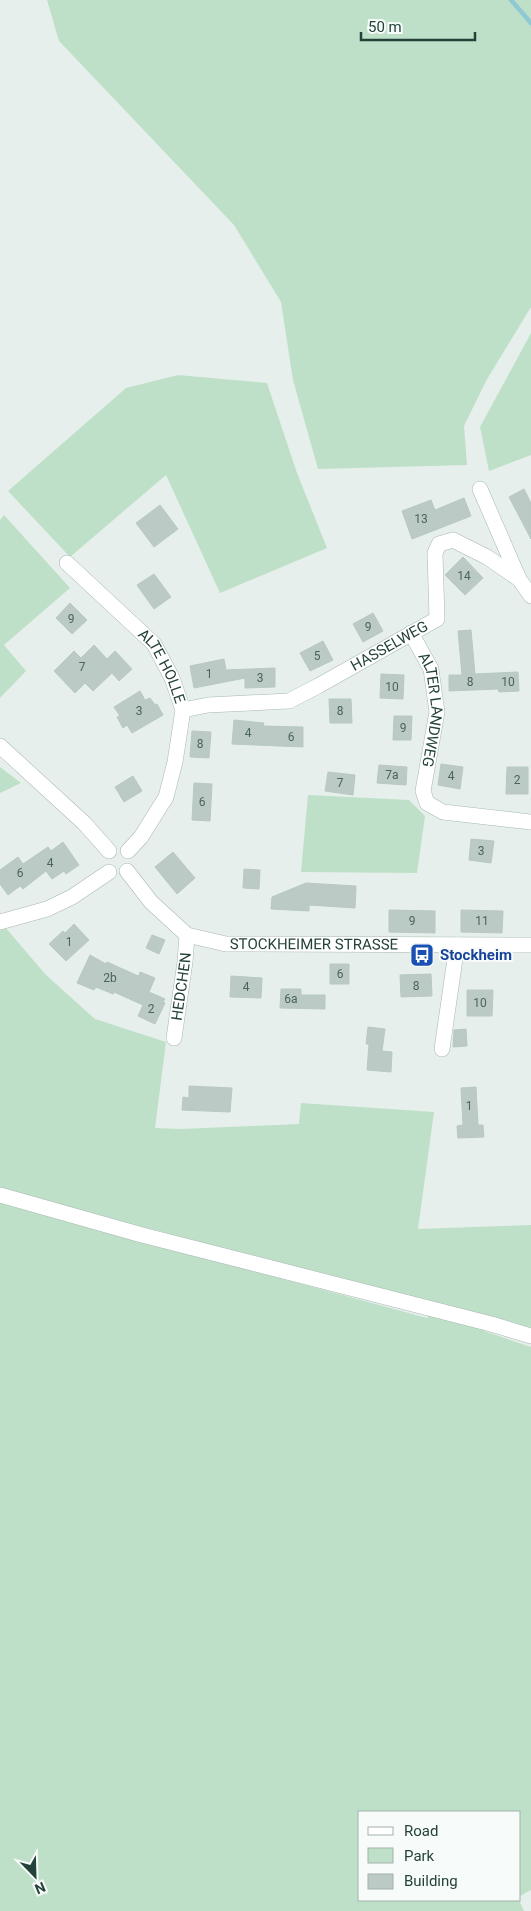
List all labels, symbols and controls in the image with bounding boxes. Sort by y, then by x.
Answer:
scale bar [361,10,475,42]
text: 50 m [368,18,402,36]
house number: 13 [414,512,428,526]
house number: 14 [457,569,471,583]
house number: 9 [68,612,74,626]
street label: HASSELWEG [347,617,431,675]
house number: 9 [365,620,371,634]
street label: ALTE HOLLE [134,625,189,706]
house number: 5 [314,649,321,663]
street label: ALTER LANDWEG [415,649,446,769]
house number: 7 [79,660,86,674]
house number: 1 [206,667,212,681]
house number: 3 [257,671,263,685]
house number: 8 [467,675,474,689]
house number: 10 [501,675,515,689]
house number: 10 [385,680,399,694]
house number: 3 [136,704,142,718]
house number: 8 [337,704,344,718]
house number: 9 [400,721,406,735]
house number: 4 [245,726,252,740]
house number: 6 [288,730,295,744]
house number: 8 [197,737,204,751]
house number: 7a [385,768,399,782]
house number: 4 [448,769,455,783]
house number: 2 [514,773,521,787]
house number: 7 [337,776,344,790]
house number: 6 [199,795,206,809]
house number: 3 [478,844,484,858]
house number: 4 [47,856,54,870]
house number: 6 [17,866,24,880]
house number: 9 [409,914,415,928]
house number: 11 [475,914,489,928]
house number: 1 [66,935,72,949]
street label: STOCKHEIMER STRASSE [230,935,399,954]
bus stop icon: Stockheim [409,942,435,968]
place label: Stockheim [440,946,512,964]
street label: HEDCHEN [168,952,195,1022]
house number: 6 [337,967,344,981]
house number: 2b [103,971,117,985]
house number: 8 [413,979,420,993]
house number: 4 [243,980,250,994]
house number: 6a [284,992,298,1006]
house number: 10 [473,996,487,1010]
house number: 2 [148,1002,155,1016]
house number: 1 [466,1099,472,1113]
legend [358,1811,521,1901]
text: Road [404,1822,438,1840]
text: Park [404,1847,435,1865]
north arrow [10,1851,60,1901]
text: Building [404,1872,458,1890]
text: N [32,1879,48,1897]

